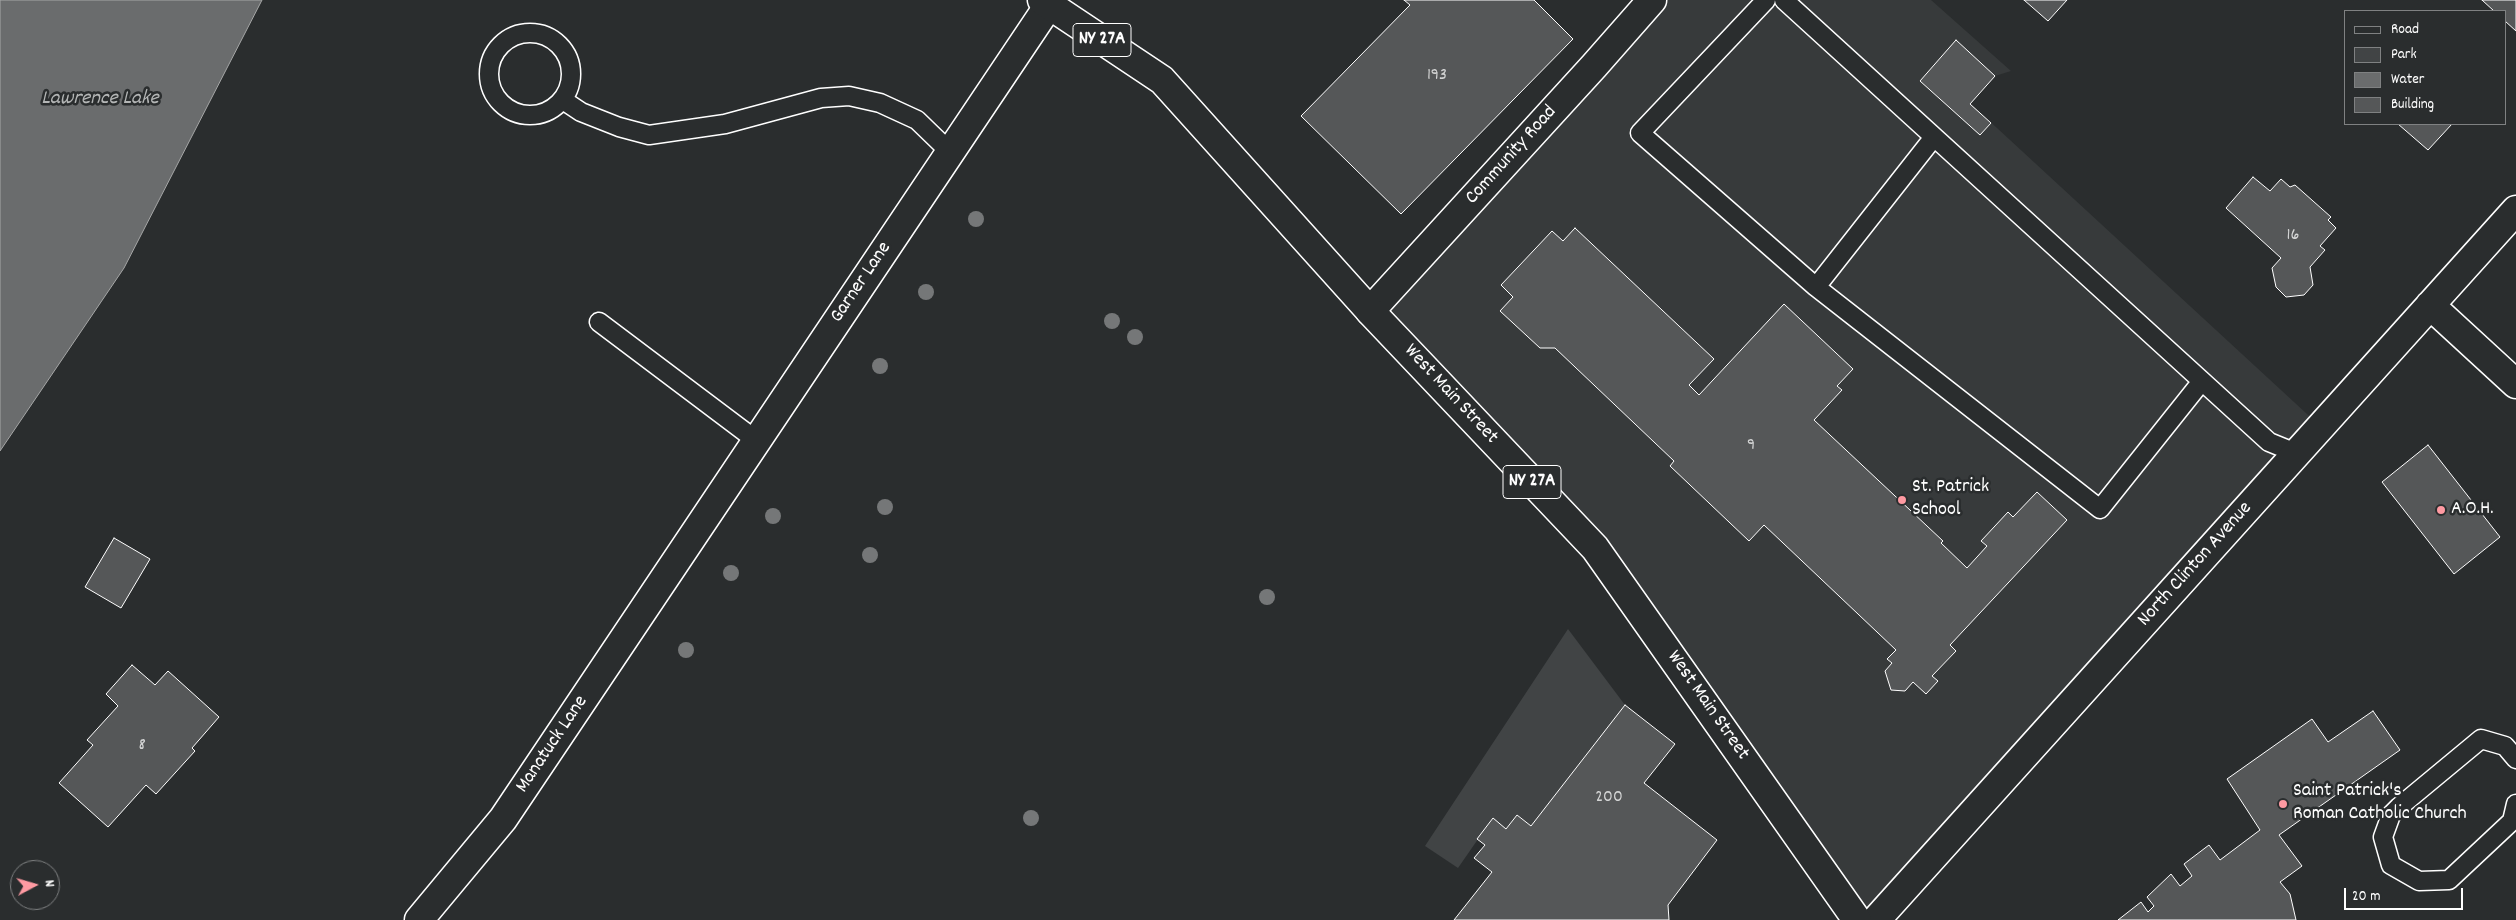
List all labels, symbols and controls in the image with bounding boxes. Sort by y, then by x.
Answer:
legend [2344,10,2506,125]
text: Road [2391,19,2419,41]
road number: NY 27A [1073,24,1131,56]
text: Park [2391,44,2417,66]
house number: 193 [1427,66,1447,88]
text: Water [2391,69,2424,91]
water label: Lawrence Lake [41,87,159,113]
text: Building [2391,94,2434,116]
street label: Community Road [1461,101,1563,211]
house number: 16 [2287,226,2299,248]
street label: Garner Lane [826,238,898,328]
street label: West Main Street [1398,340,1502,450]
house number: 9 [1747,436,1755,458]
road number: NY 27A [1503,466,1561,498]
place label: St. Patrick School [1912,476,1989,523]
marker: St. Patrick School [1896,494,1908,506]
street label: North Clinton Avenue [2134,498,2258,632]
place label: A.O.H. [2451,498,2494,522]
marker: A.O.H. [2435,504,2447,516]
street label: West Main Street [1661,647,1753,765]
street label: Manatuck Lane [512,692,594,798]
house number: 8 [138,736,146,758]
place label: Saint Patrick's Roman Catholic Church [2293,780,2467,827]
house number: 200 [1595,788,1623,810]
marker: Saint Patrick's Roman Catholic Church [2277,798,2289,810]
north arrow [10,860,60,910]
scale bar [2346,878,2465,910]
text: N [39,879,59,888]
text: 20 m [2352,886,2380,908]

